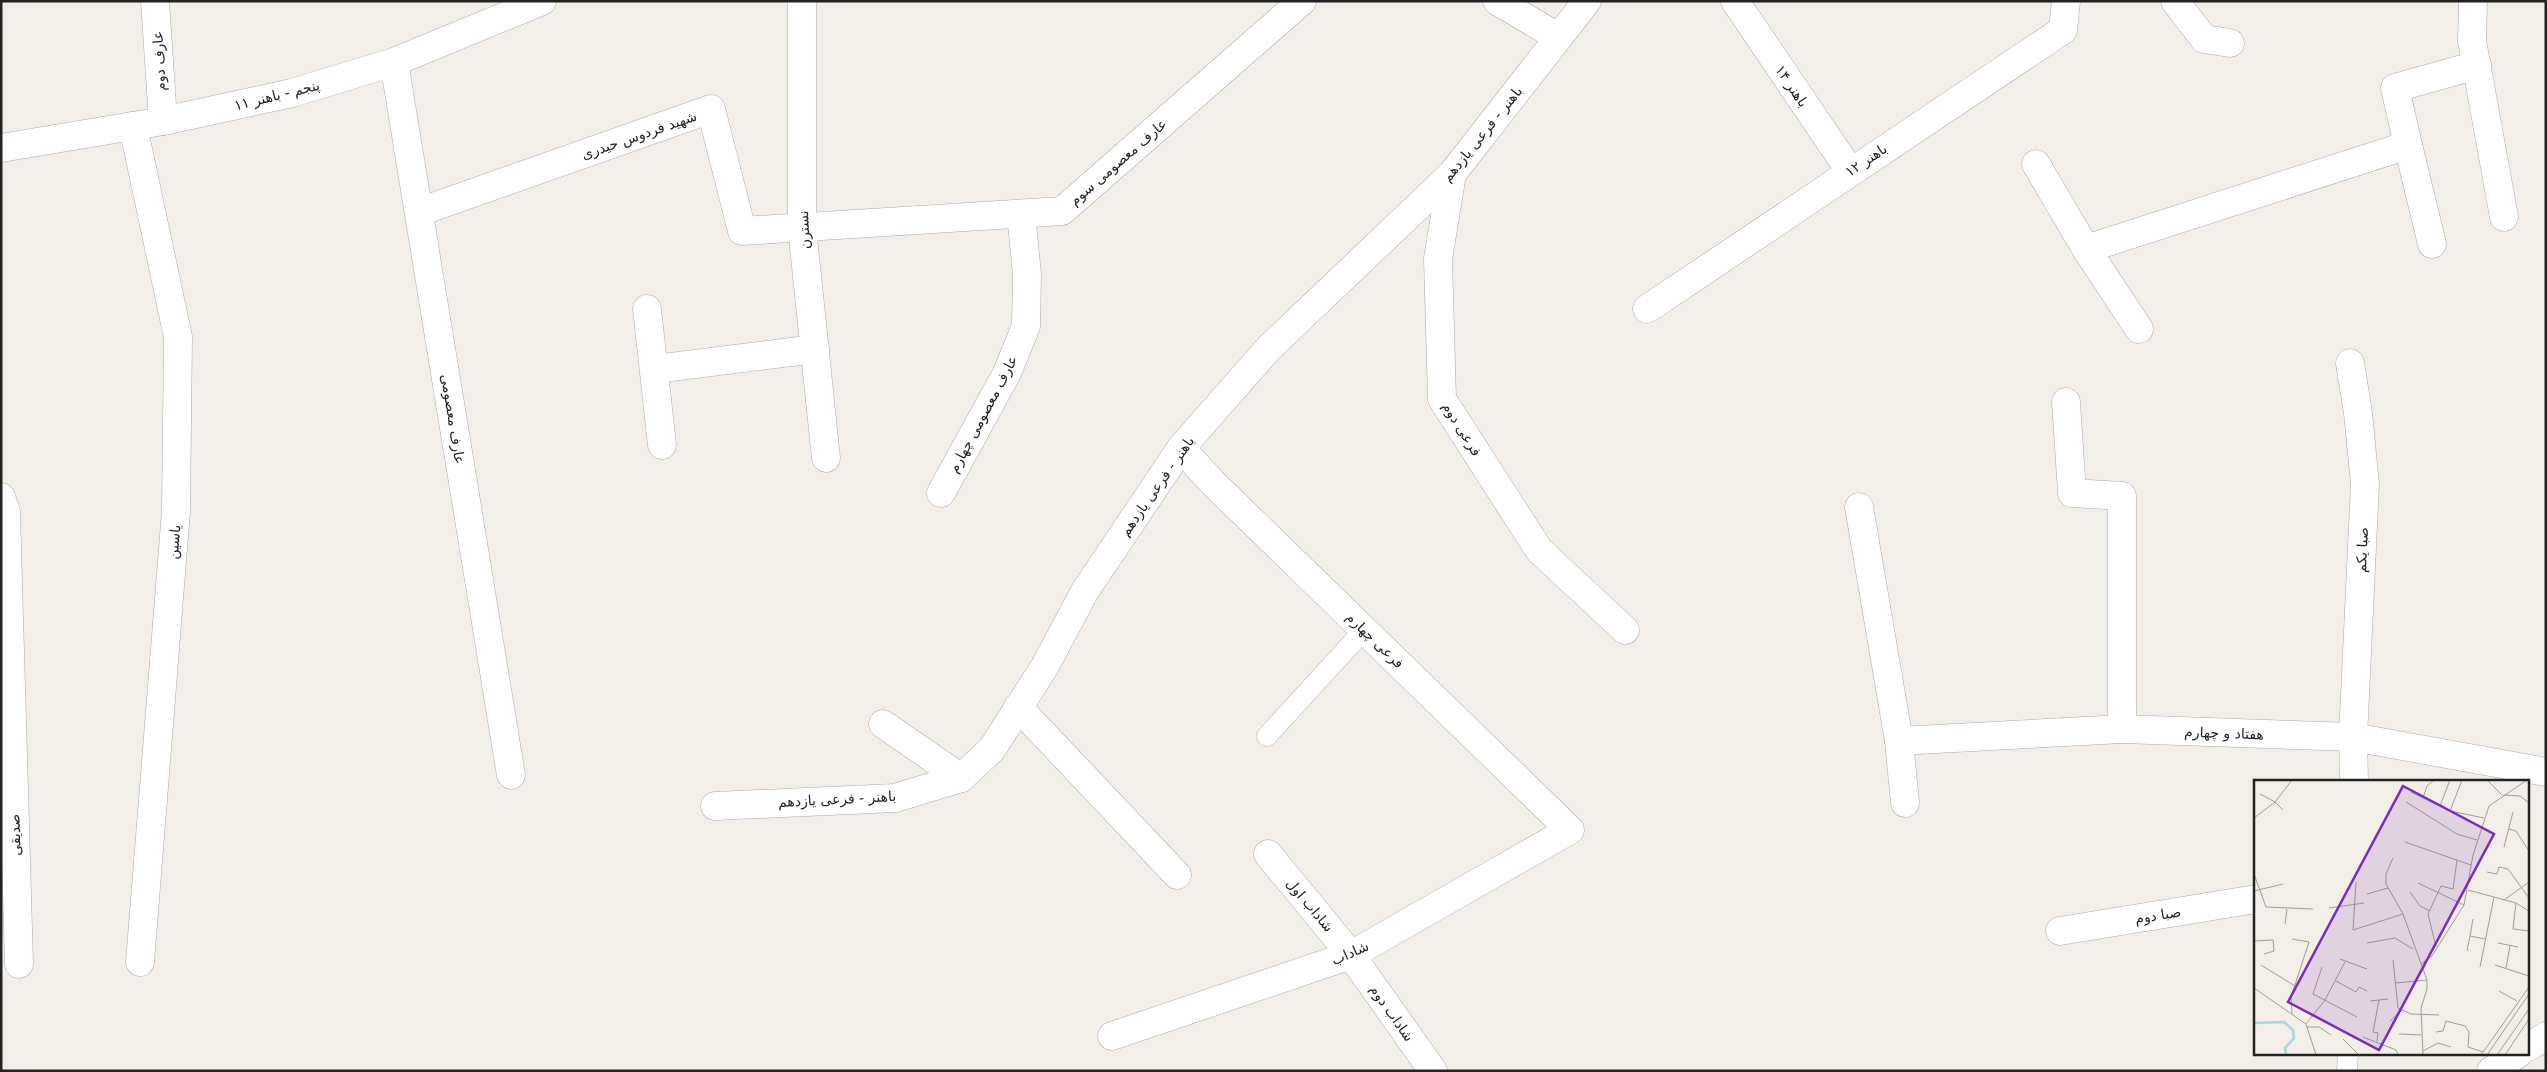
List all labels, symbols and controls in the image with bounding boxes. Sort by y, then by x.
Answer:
street label: عارف دوم [149,31,170,91]
street label: باهنر ۱۴ [1771,62,1812,111]
street label: پنجم - باهنر ۱۱ [233,77,322,114]
street label: باهنر - فرعی یازدهم [1439,83,1526,186]
street label: شهید فردوس حیدری [579,108,699,163]
street label: عارف معصومی سوم [1066,116,1170,209]
street label: باهنر ۱۲ [1842,140,1891,181]
street label: نسترن [795,210,814,250]
street label: عارف معصومی چهارم [945,353,1022,476]
street label: عارف معصومی [437,373,468,465]
street label: فرعی دوم [1438,399,1485,459]
street label: باهنر - فرعی یازدهم [1117,433,1198,540]
street label: یاسین [165,524,184,560]
street label: صبا یکم [2353,527,2372,573]
street label: فرعی چهارم [1342,609,1407,672]
street label: هفتاد و چهارم [2184,724,2264,743]
inset map [2254,780,2530,1054]
street label: باهنر - فرعی یازدهم [778,788,896,811]
street label: صدیقی [6,814,24,856]
street label: شاداب اول [1282,875,1337,936]
street label: صبا دوم [2134,903,2182,928]
street label: شاداب [1329,938,1371,968]
street label: شاداب دوم [1366,982,1417,1045]

